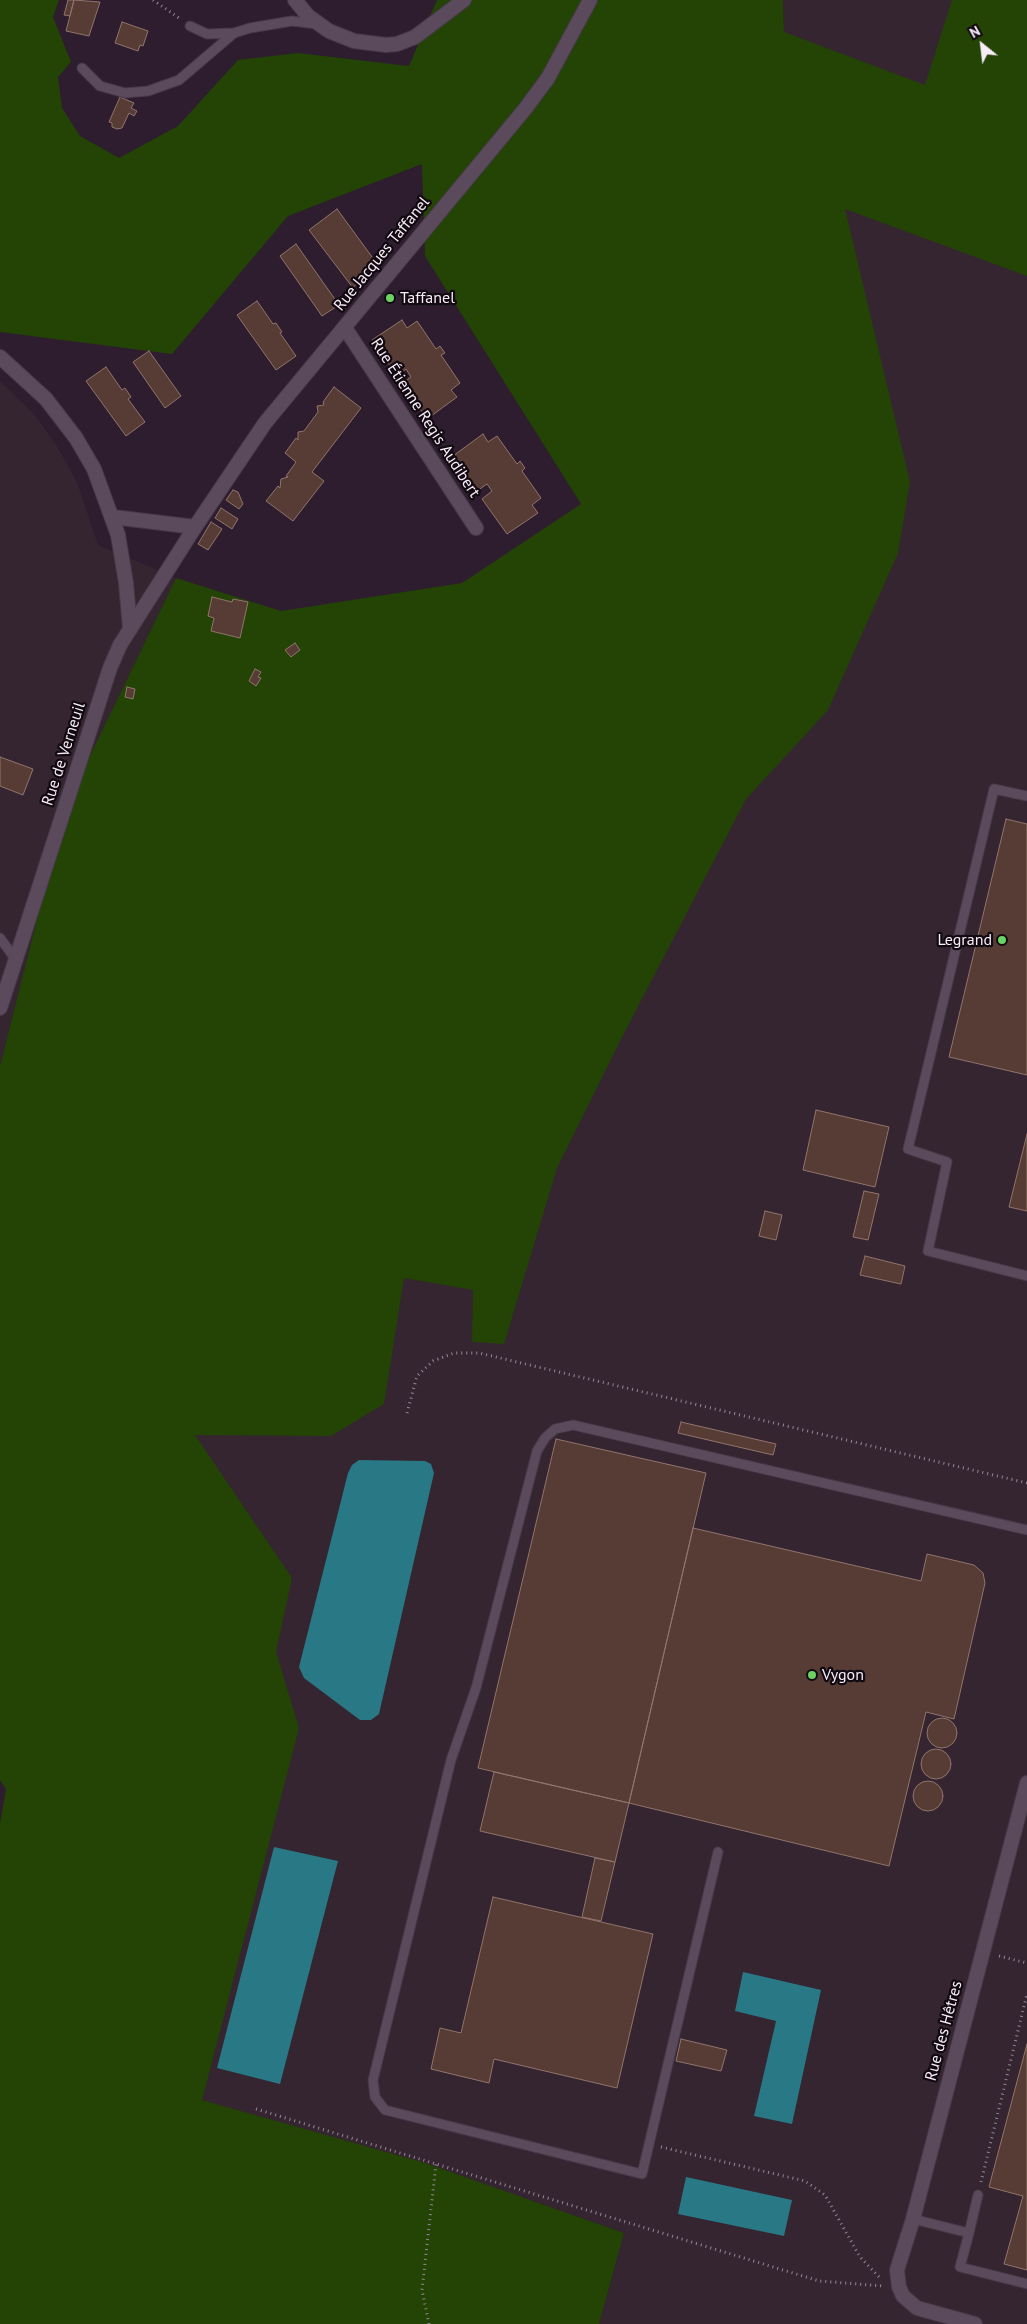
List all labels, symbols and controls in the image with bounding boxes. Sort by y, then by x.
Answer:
north arrow [957,20,1007,70]
text: N [966,22,983,42]
street label: Rue Jacques Taffanel [330,193,434,315]
place label: Taffanel [400,288,455,308]
marker: Taffanel [384,292,396,304]
street label: Rue Étienne Regis Audibert [366,335,484,501]
street label: Rue de Verneuil [38,700,90,808]
place label: Legrand [937,930,992,950]
marker: Legrand [996,934,1008,946]
place label: Vygon [822,1665,864,1685]
marker: Vygon [806,1669,818,1681]
street label: Rue des Hêtres [921,1979,967,2083]

